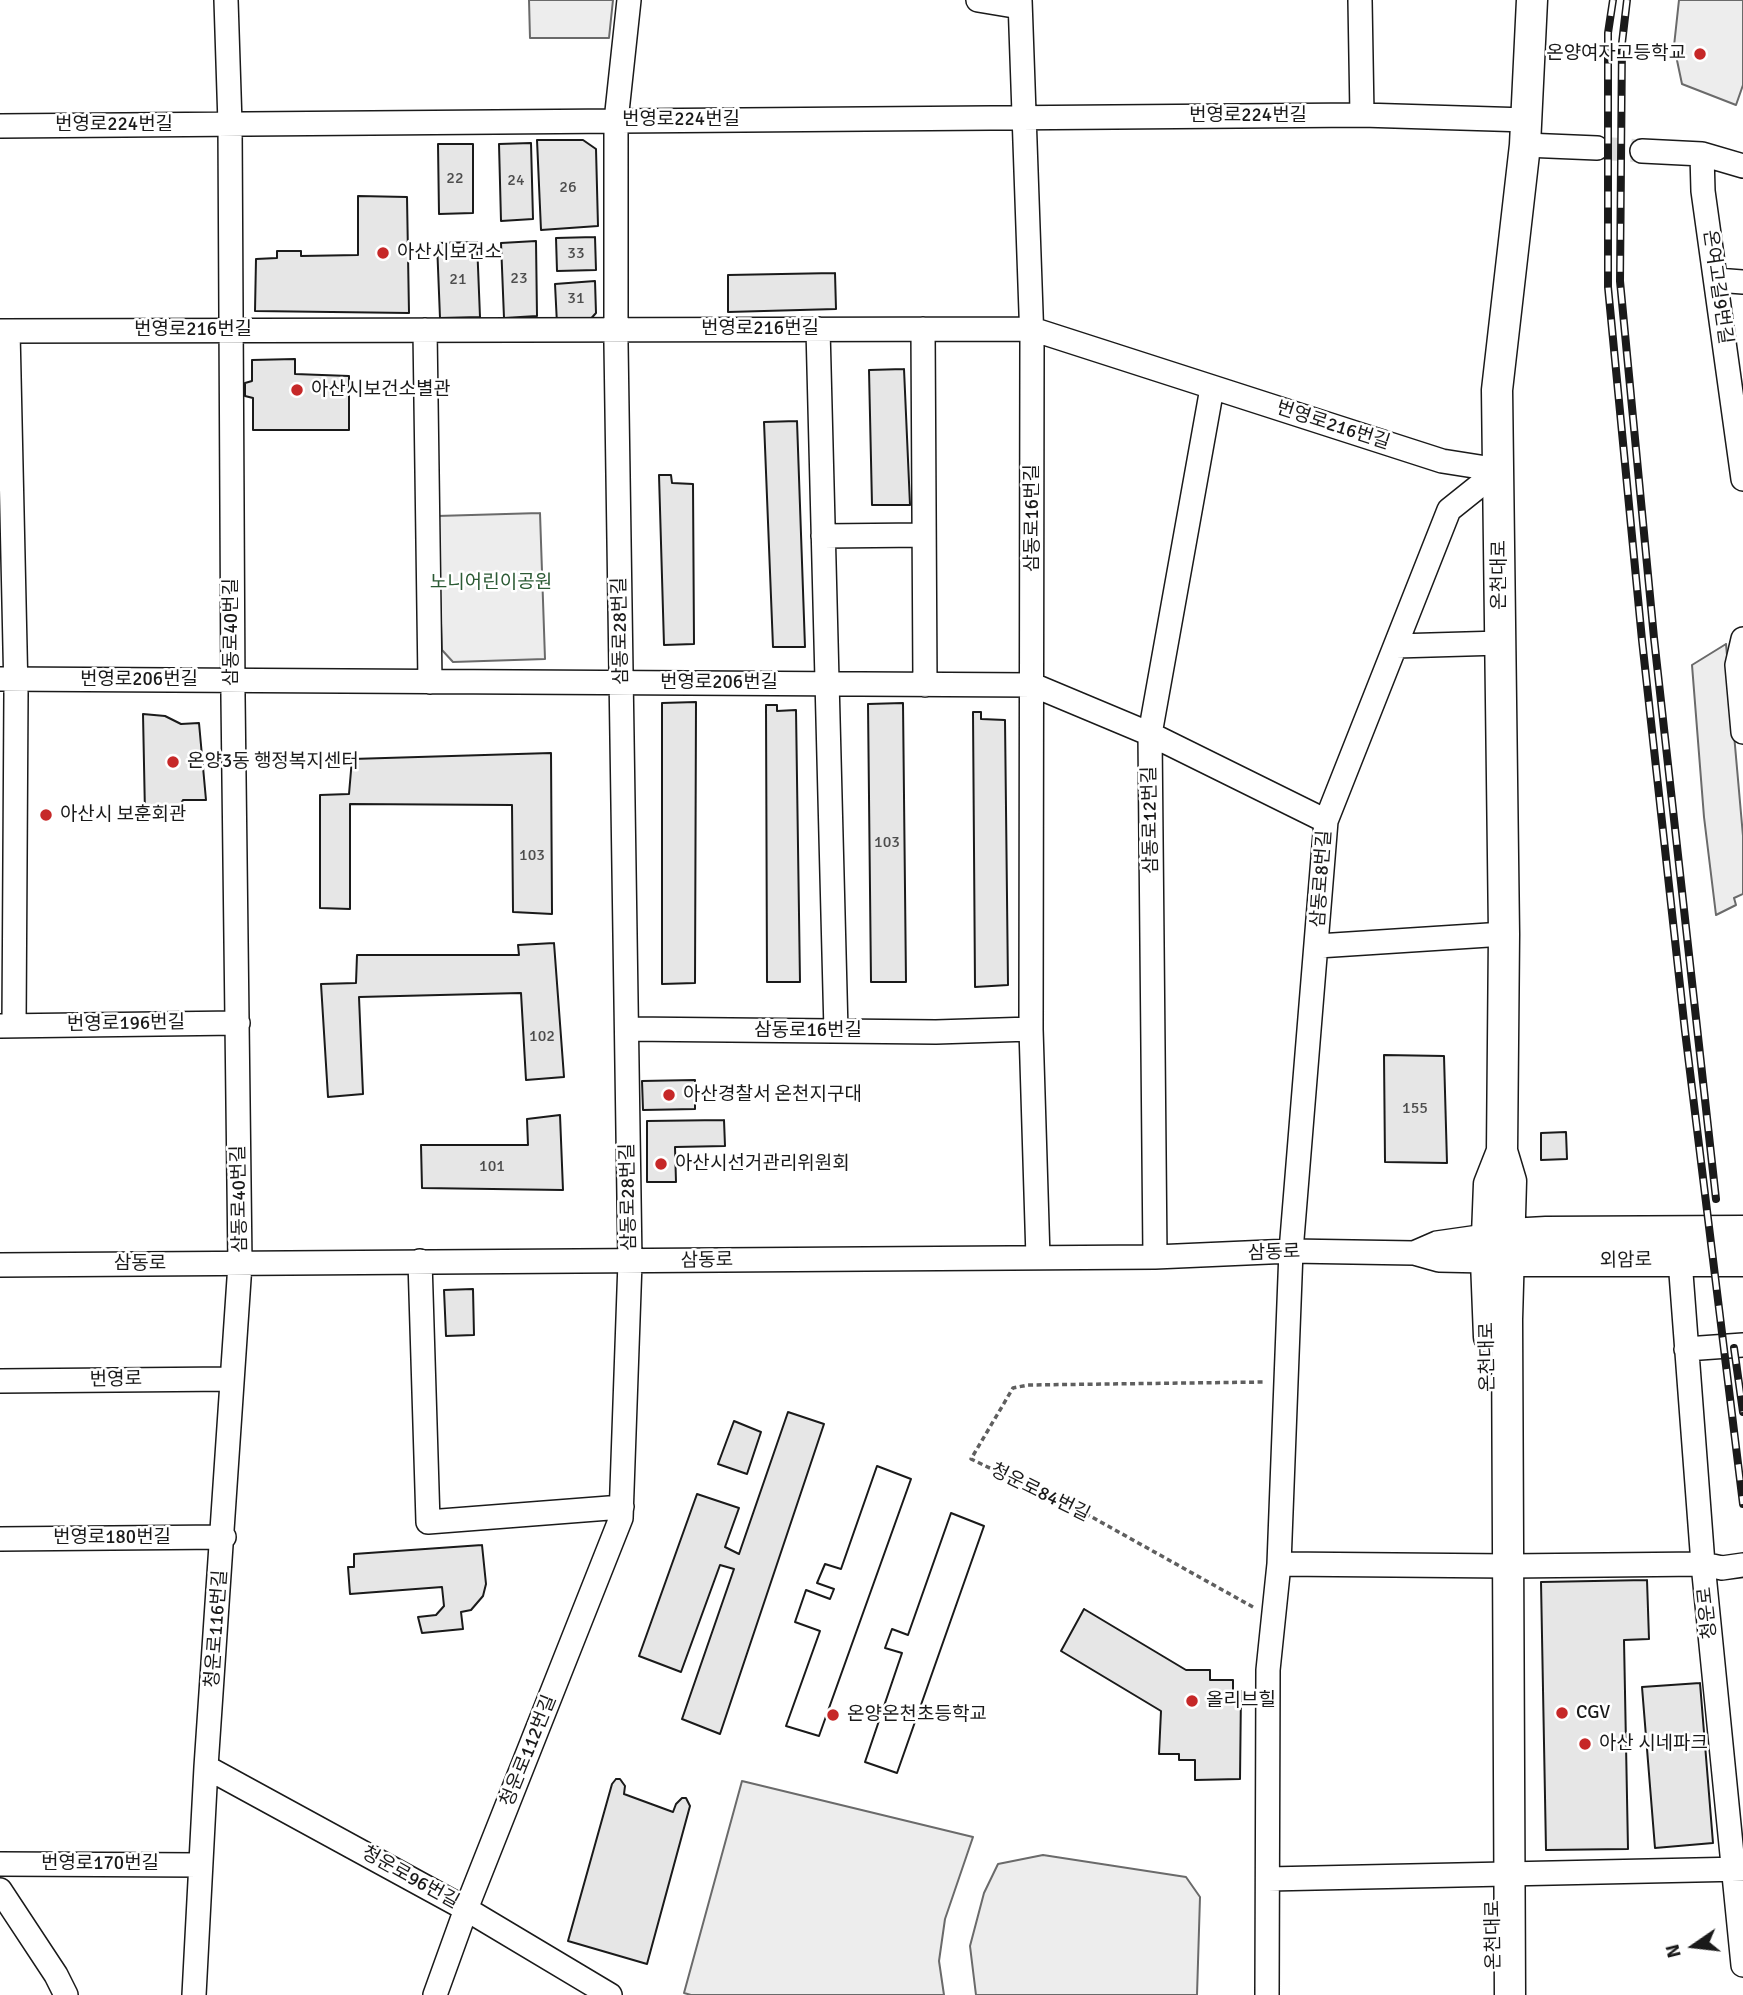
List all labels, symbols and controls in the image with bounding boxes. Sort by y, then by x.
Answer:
place label: 온양여자고등학교 [1546,43,1686,65]
marker: 온양여자고등학교 [1692,46,1708,62]
street label: 번영로224번길 [1189,105,1307,127]
street label: 번영로224번길 [622,109,740,131]
street label: 번영로224번길 [55,114,173,136]
house number: 22 [446,169,464,189]
house number: 24 [507,171,525,191]
house number: 26 [559,178,577,198]
street label: 온여고길9번길 [1698,228,1736,346]
place label: 아산시보건소 [397,242,502,264]
house number: 33 [567,244,585,264]
marker: 아산시보건소 [375,245,391,261]
house number: 23 [510,269,528,289]
house number: 21 [449,270,467,290]
house number: 31 [567,289,585,309]
street label: 번영로216번길 [701,318,819,340]
street label: 번영로216번길 [134,319,252,341]
place label: 아산시보건소별관 [311,379,451,401]
marker: 아산시보건소별관 [289,382,305,398]
street label: 번영로216번길 [1273,397,1393,455]
street label: 삼동로16번길 [1022,464,1044,572]
street label: 온천대로 [1489,540,1511,610]
park label: 노니어린이공원 [430,572,552,594]
street label: 삼동로28번길 [609,577,633,685]
street label: 삼동로40번길 [221,578,243,686]
street label: 번영로206번길 [80,669,198,691]
street label: 번영로206번길 [660,672,778,694]
place label: 온양3동 행정복지센터 [187,751,359,773]
marker: 온양3동 행정복지센터 [165,754,181,770]
street label: 삼동로12번길 [1139,766,1163,874]
place label: 아산시 보훈회관 [60,804,187,826]
marker: 아산시 보훈회관 [38,807,54,823]
street label: 삼동로8번길 [1307,829,1337,929]
house number: 103 [874,833,900,853]
house number: 103 [519,846,545,866]
street label: 번영로196번길 [67,1012,185,1036]
street label: 삼동로16번길 [754,1020,862,1042]
house number: 102 [529,1027,555,1047]
place label: 아산경찰서 온천지구대 [683,1084,862,1106]
marker: 아산경찰서 온천지구대 [661,1087,677,1103]
house number: 155 [1402,1099,1428,1119]
street label: 삼동로28번길 [617,1143,641,1251]
street label: 삼동로40번길 [228,1145,252,1253]
place label: 아산시선거관리위원회 [675,1153,850,1175]
marker: 아산시선거관리위원회 [653,1156,669,1172]
house number: 101 [479,1157,505,1177]
street label: 삼동로 [1247,1241,1301,1265]
street label: 삼동로 [681,1249,733,1273]
street label: 외암로 [1600,1249,1652,1273]
street label: 삼동로 [114,1253,166,1275]
street label: 온천대로 [1476,1322,1500,1392]
street label: 번영로 [90,1368,142,1392]
street label: 청운로84번길 [987,1459,1093,1527]
street label: 번영로180번길 [53,1527,171,1549]
street label: 청운로116번길 [202,1569,232,1689]
street label: 청운로 [1694,1586,1722,1640]
place label: 올리브힐 [1206,1690,1276,1712]
street label: 청운로112번길 [496,1692,562,1810]
marker: 올리브힐 [1184,1693,1200,1709]
place label: CGV [1576,1702,1610,1724]
place label: 온양온천초등학교 [847,1704,987,1726]
marker: CGV [1554,1705,1570,1721]
marker: 온양온천초등학교 [825,1707,841,1723]
place label: 아산 시네파크 [1599,1733,1708,1755]
marker: 아산 시네파크 [1577,1736,1593,1752]
street label: 청운로96번길 [357,1842,463,1914]
street label: 번영로170번길 [41,1853,159,1875]
street label: 온천대로 [1482,1900,1506,1970]
north arrow [1659,1911,1729,1981]
text: N [1660,1942,1687,1960]

